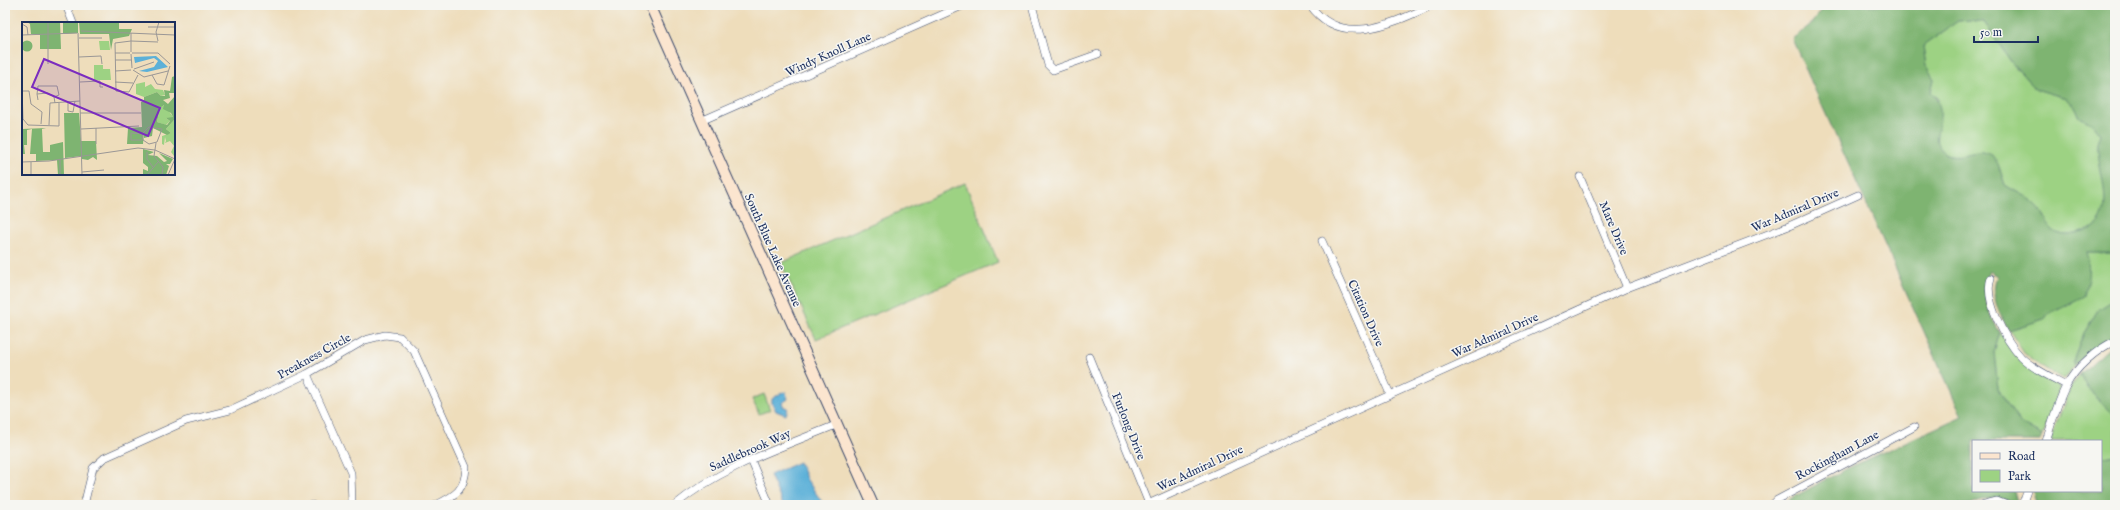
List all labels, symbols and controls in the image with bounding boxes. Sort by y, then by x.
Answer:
scale bar [1974,18,2038,44]
inset map [22,22,175,175]
text: 50 m [1980,25,2002,40]
street label: Windy Knoll Lane [783,29,874,80]
street label: War Admiral Drive [1749,185,1842,236]
street label: South Blue Lake Avenue [741,191,804,310]
street label: Mare Drive [1596,199,1632,258]
street label: Citation Drive [1344,277,1387,349]
street label: War Admiral Drive [1450,309,1541,361]
street label: Preakness Circle [275,330,354,383]
street label: Furlong Drive [1108,390,1149,463]
street label: Saddlebrook Way [707,426,793,475]
street label: Rockingham Lane [1793,427,1882,484]
legend [1972,440,2102,492]
street label: War Admiral Drive [1155,442,1246,495]
text: Road [2008,449,2036,464]
text: Park [2008,469,2031,484]

